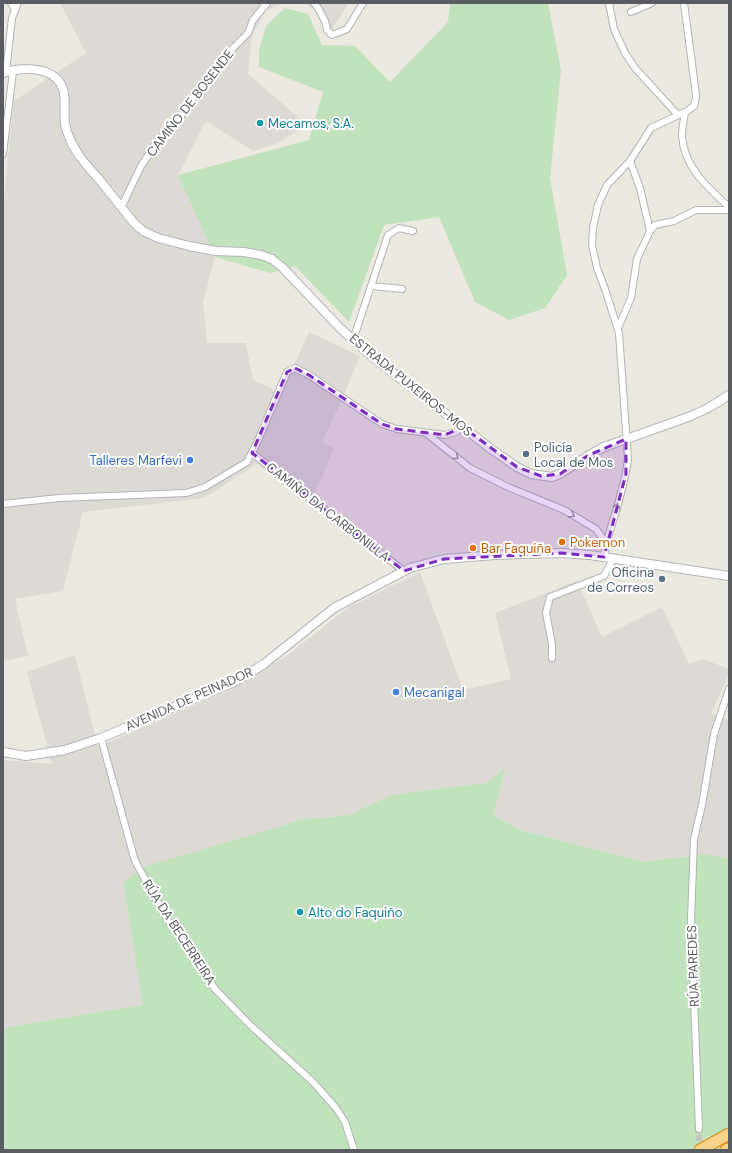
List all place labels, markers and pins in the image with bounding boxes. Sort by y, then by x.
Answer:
place label: Mecamos, S.A. [268,115,354,132]
marker: Mecamos, S.A. [255,118,265,128]
place label: Policía Local de Mos [534,439,613,471]
marker: Policía Local de Mos [521,449,531,459]
place label: Talleres Marfevi [89,452,182,469]
marker: Talleres Marfevi [185,455,195,465]
place label: Pokemon [570,534,625,551]
marker: Pokemon [557,537,567,547]
place label: Bar Faquiña [481,540,551,557]
marker: Bar Faquiña [468,543,478,553]
place label: Oficina de Correos [587,564,654,596]
marker: Oficina de Correos [657,574,667,584]
place label: Mecanigal [404,684,465,701]
marker: Mecanigal [391,687,401,697]
place label: Alto do Faquiño [308,904,403,921]
marker: Alto do Faquiño [295,907,305,917]

